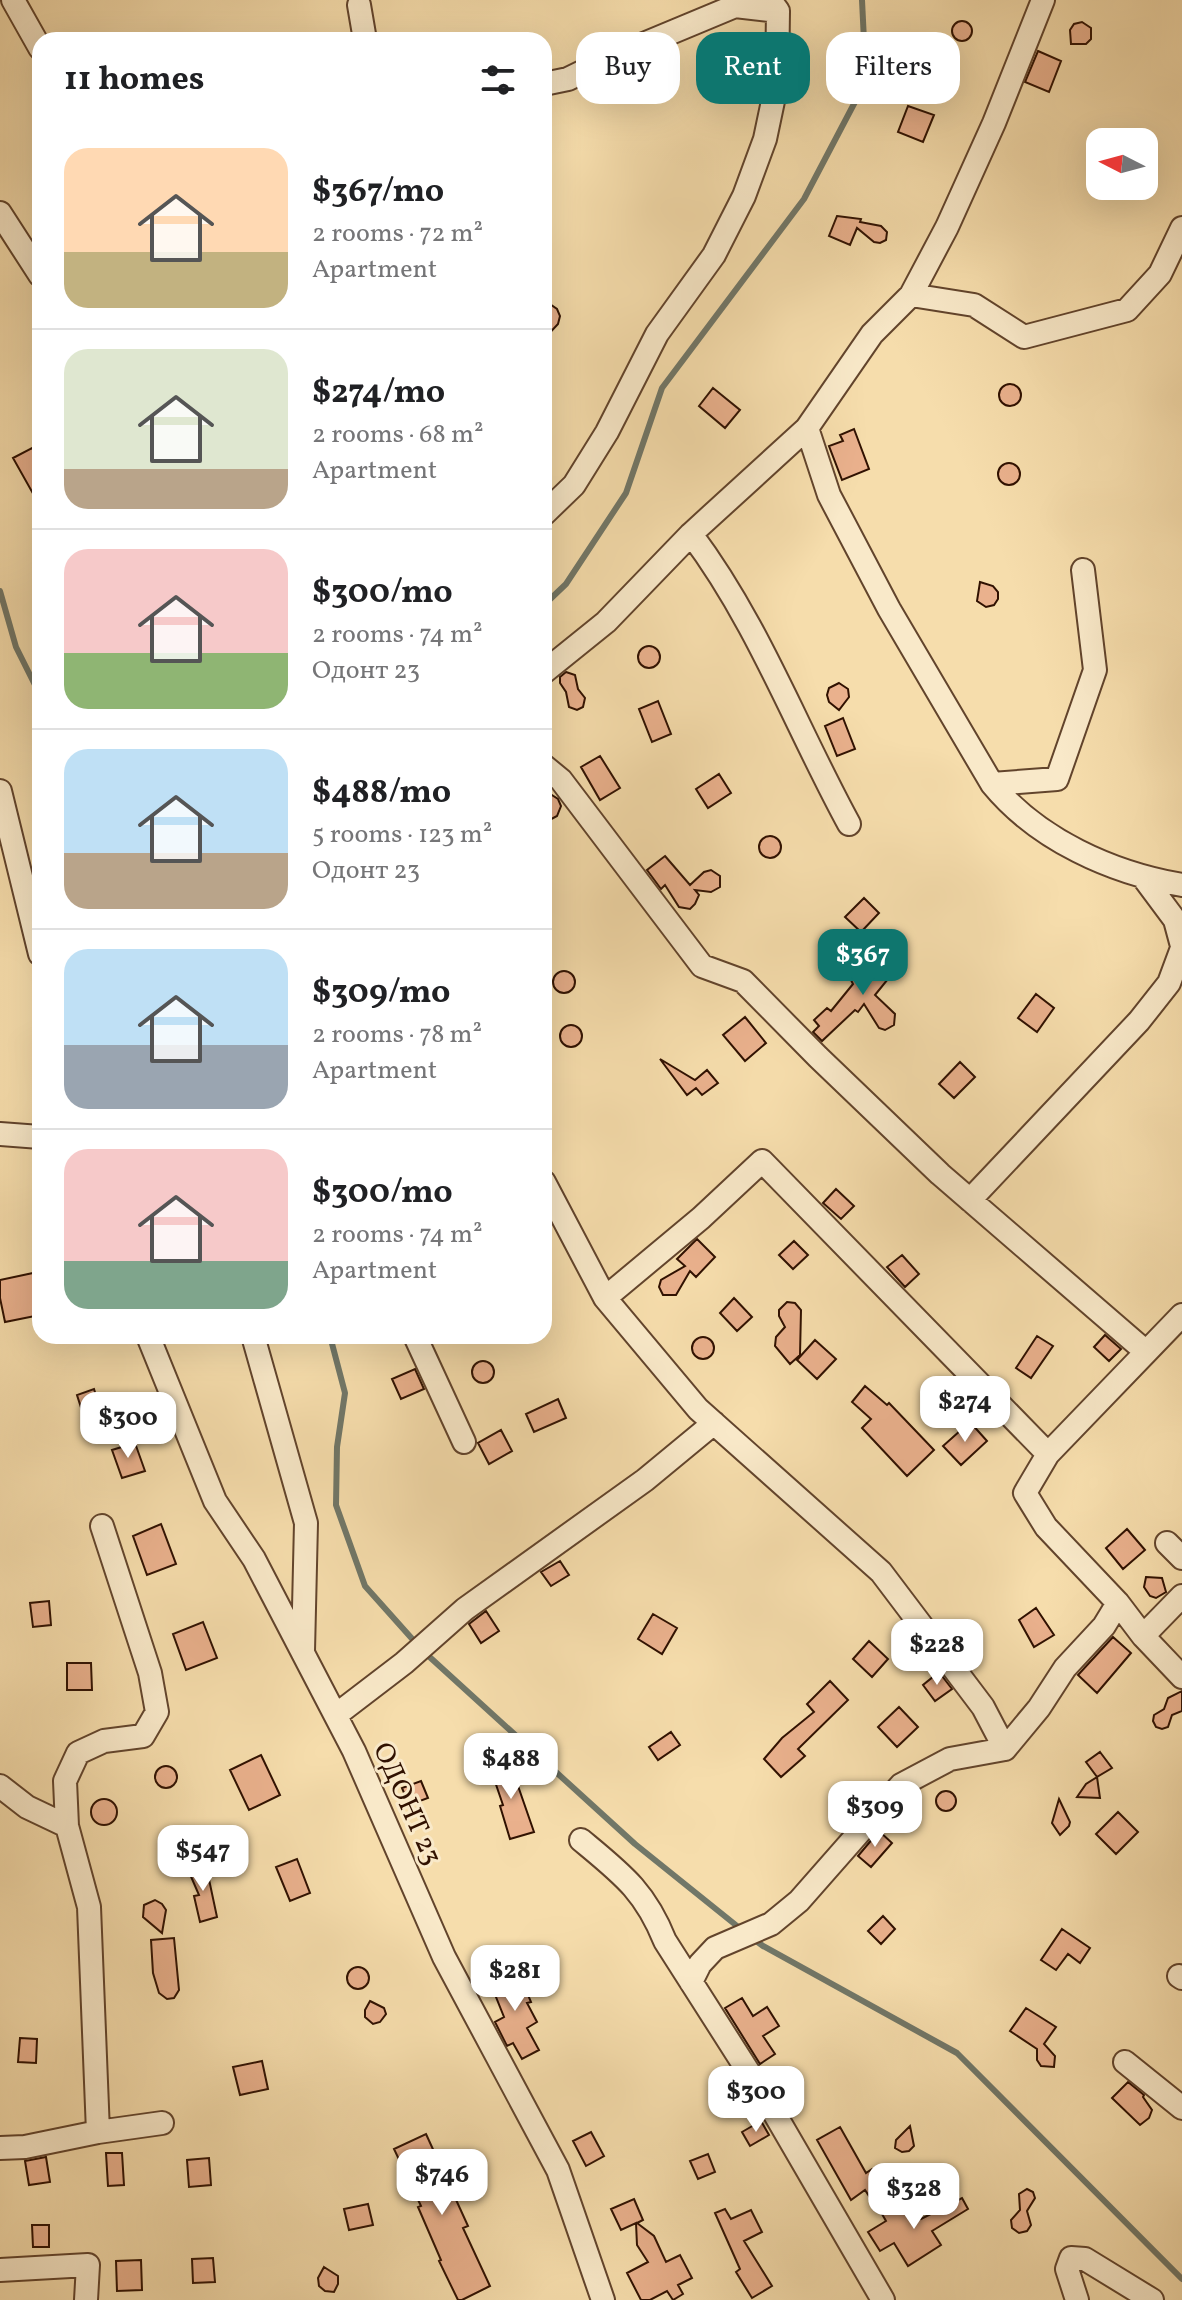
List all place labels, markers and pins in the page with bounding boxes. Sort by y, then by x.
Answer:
pin: $367 [816,929,910,997]
pin: $274 [918,1376,1012,1444]
pin: $300 [81,1392,175,1460]
pin: $228 [890,1619,984,1687]
pin: $488 [464,1733,558,1801]
pin: $309 [828,1781,922,1849]
pin: $547 [156,1825,250,1893]
pin: $281 [468,1945,562,2013]
pin: $300 [709,2066,803,2134]
pin: $746 [395,2149,489,2217]
pin: $328 [867,2163,961,2231]

